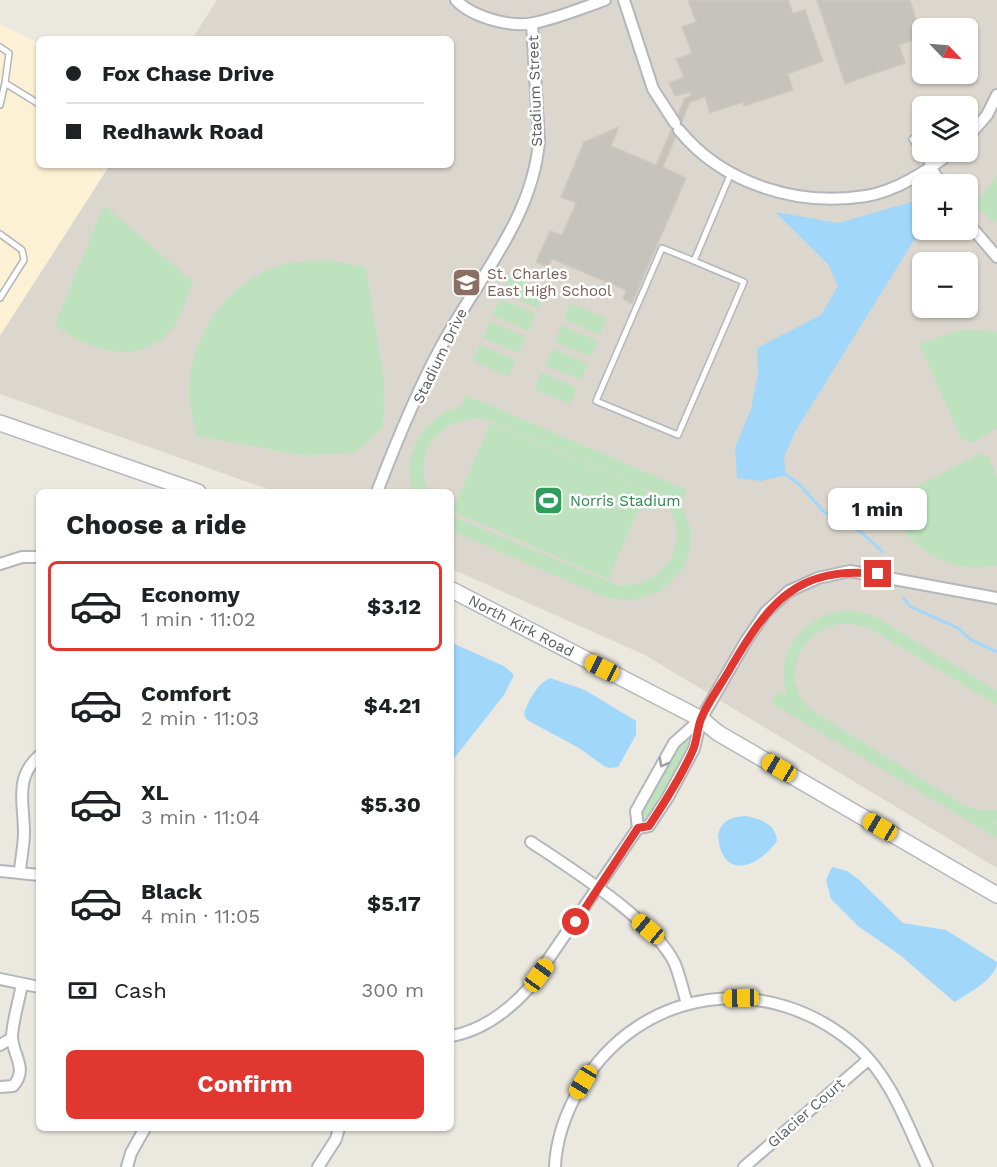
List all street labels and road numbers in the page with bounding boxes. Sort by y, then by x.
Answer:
street label: Stadium Street [524,34,546,147]
street label: Stadium Drive [409,305,471,407]
street label: North Kirk Road [466,591,577,661]
street label: Glacier Court [764,1074,849,1151]

